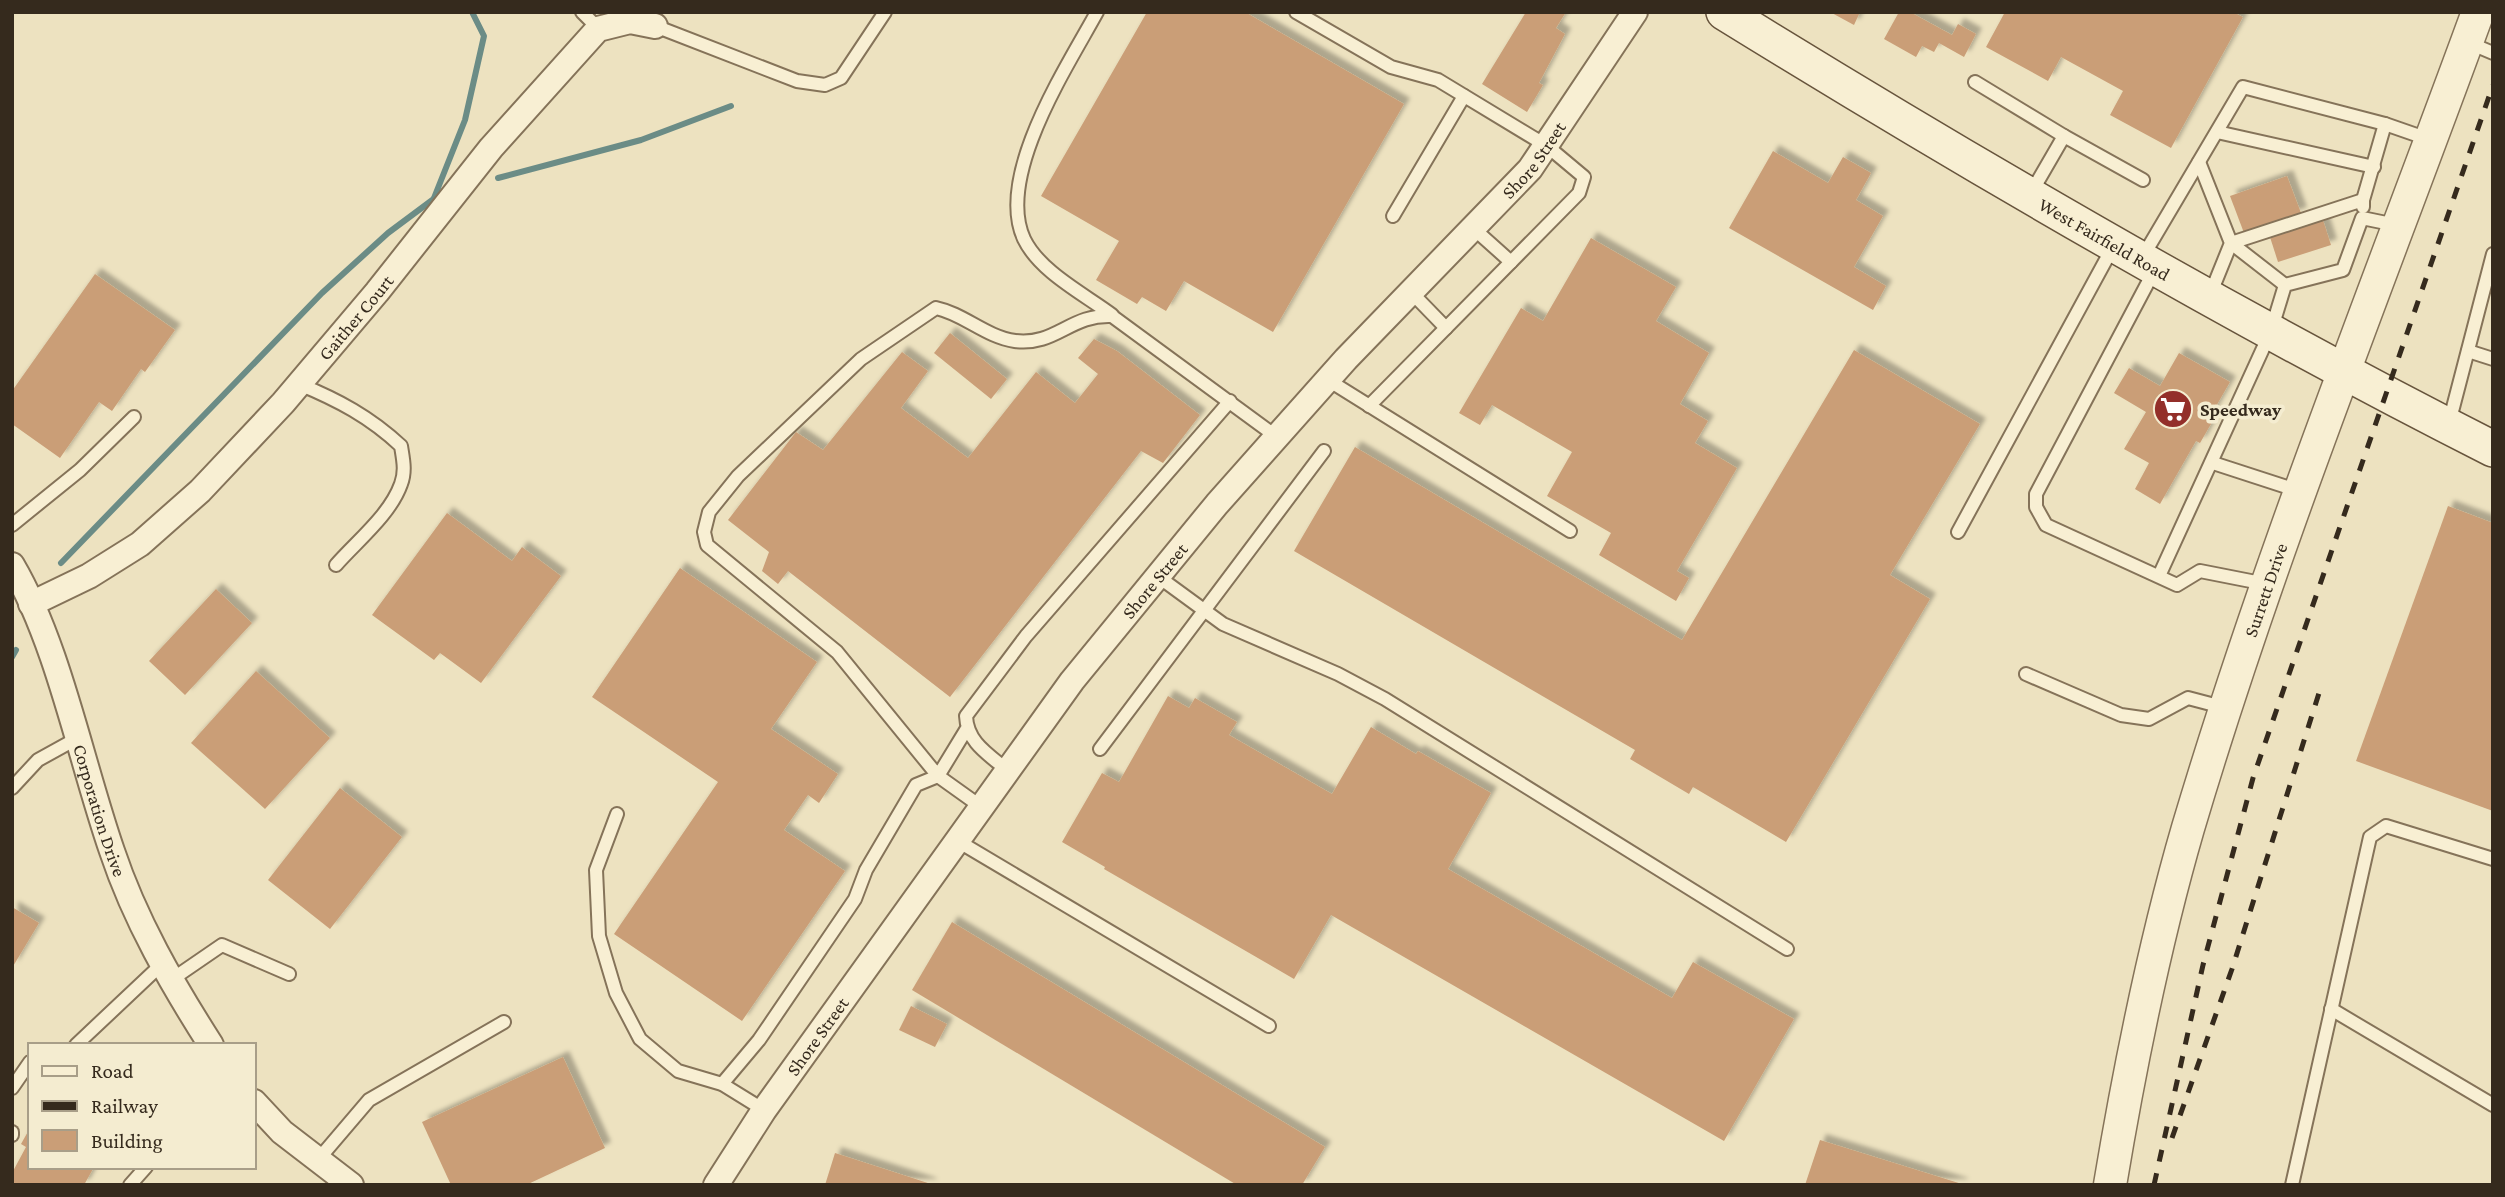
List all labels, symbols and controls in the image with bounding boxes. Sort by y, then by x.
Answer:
street label: Shore Street [1497,117,1570,202]
street label: West Fairfield Road [2035,193,2174,285]
street label: Gaither Court [314,270,398,364]
supermarket icon: Speedway [2152,388,2194,430]
place label: Speedway [2200,399,2282,420]
street label: Shore Street [1117,538,1192,623]
street label: Surrett Drive [2239,540,2291,640]
street label: Corporation Drive [70,742,131,879]
street label: Shore Street [782,992,853,1079]
legend [28,1043,256,1169]
text: Road [91,1059,134,1083]
text: Railway [91,1094,158,1118]
text: Building [91,1129,163,1153]

